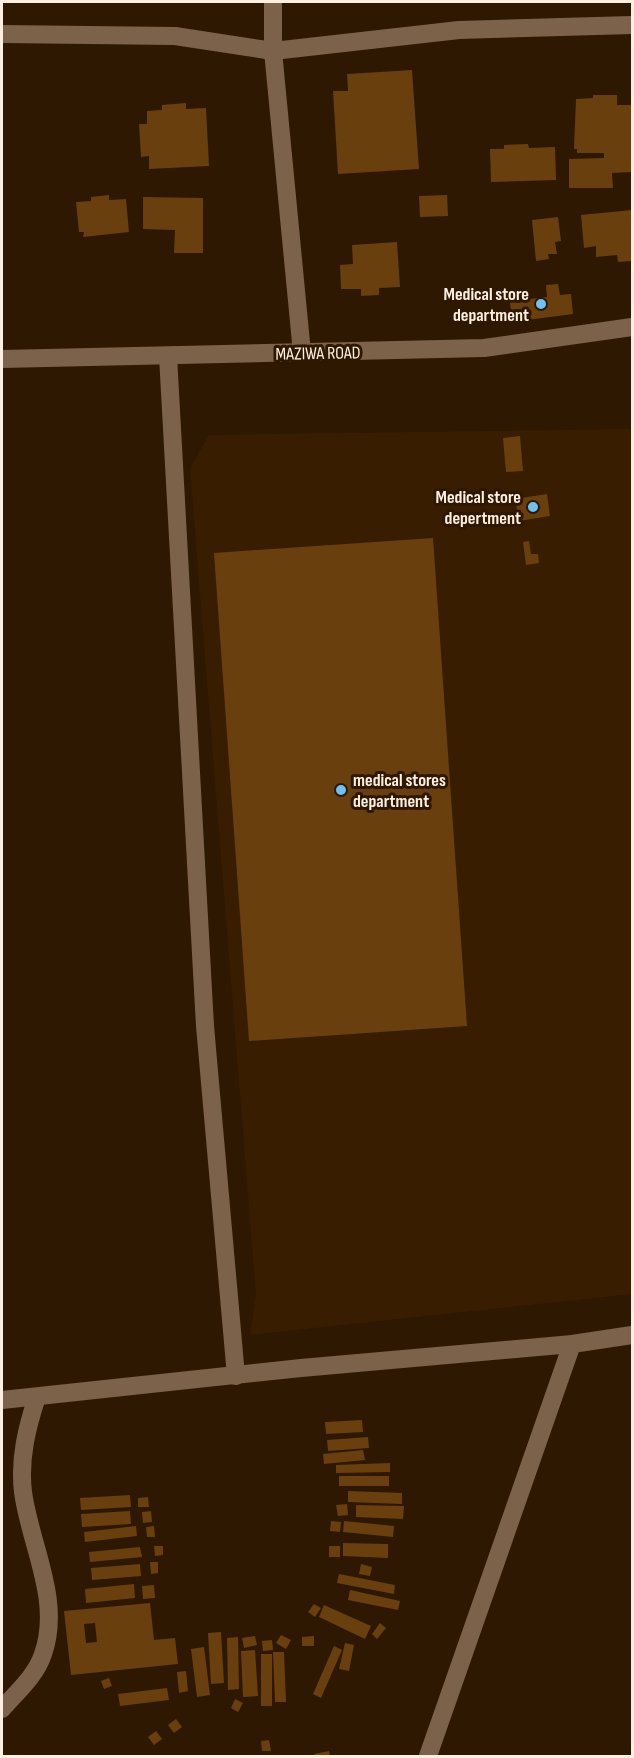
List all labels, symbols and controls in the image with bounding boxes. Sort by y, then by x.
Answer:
place label: Medical store department [444,284,529,326]
marker: Medical store department [534,297,548,311]
street label: MAZIWA ROAD [275,342,361,365]
place label: Medical store depertment [436,487,521,529]
marker: Medical store depertment [526,500,540,514]
place label: medical stores department [353,770,446,812]
marker: medical stores department [334,783,348,797]

